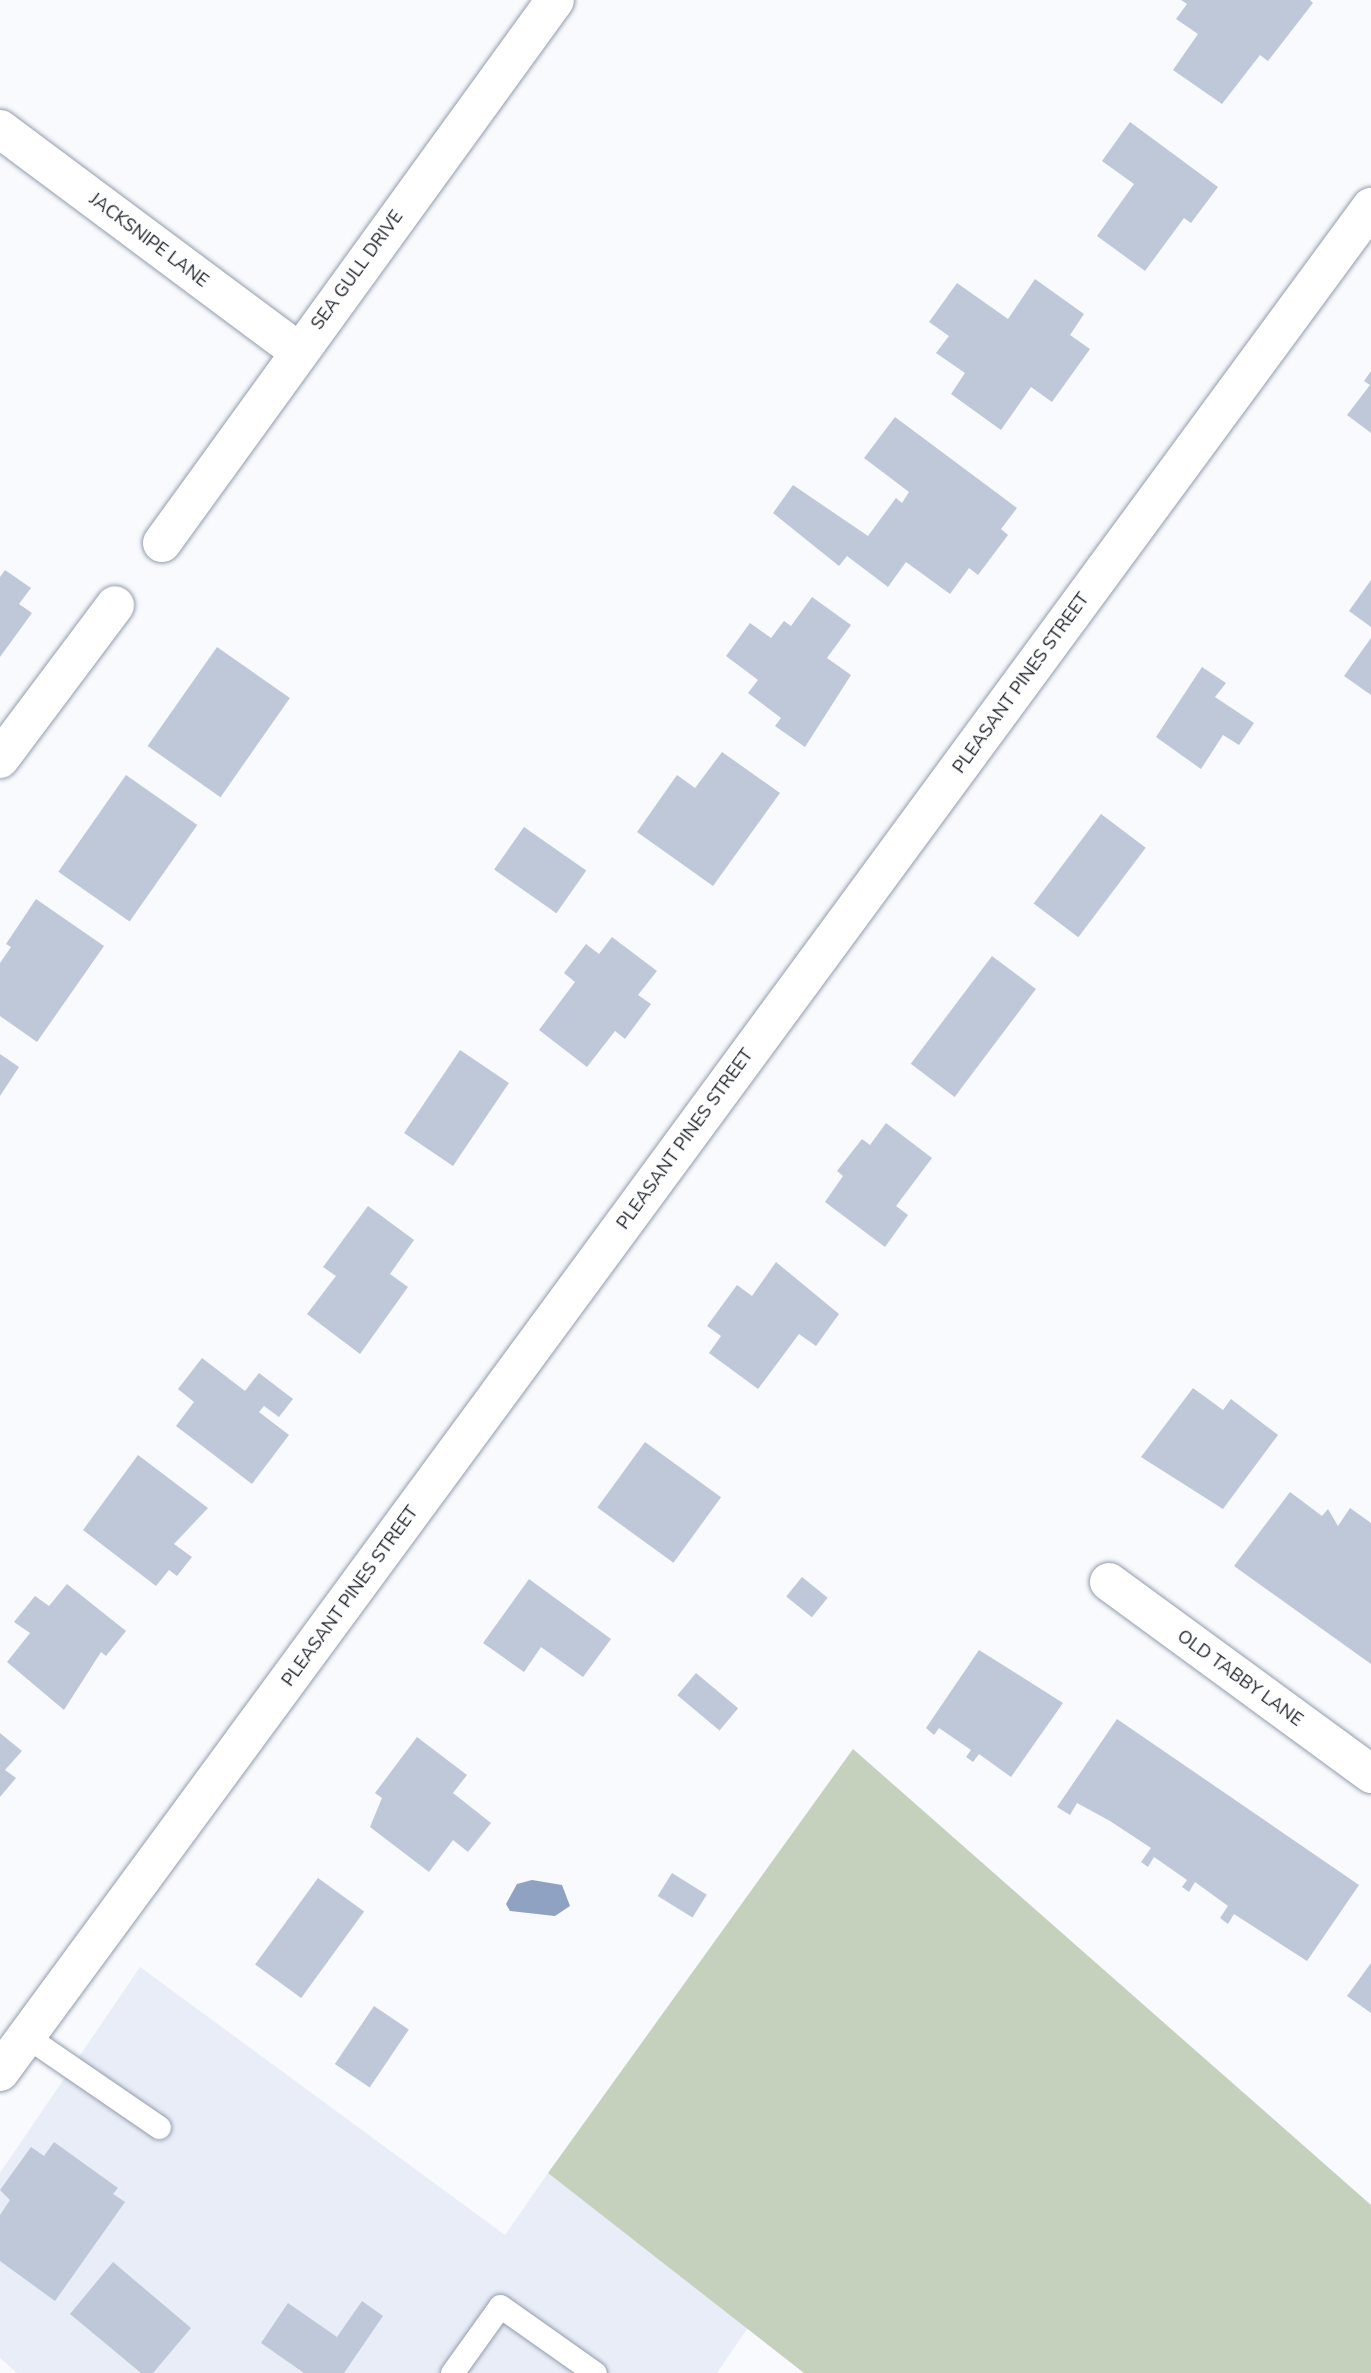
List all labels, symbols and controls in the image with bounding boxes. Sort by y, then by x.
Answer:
street label: JACKSNIPE LANE [85,188,213,292]
street label: SEA GULL DRIVE [306,206,408,334]
street label: PLEASANT PINES STREET [948,588,1094,778]
street label: PLEASANT PINES STREET [612,1044,758,1234]
street label: PLEASANT PINES STREET [277,1501,423,1691]
street label: OLD TABBY LANE [1173,1625,1307,1731]

